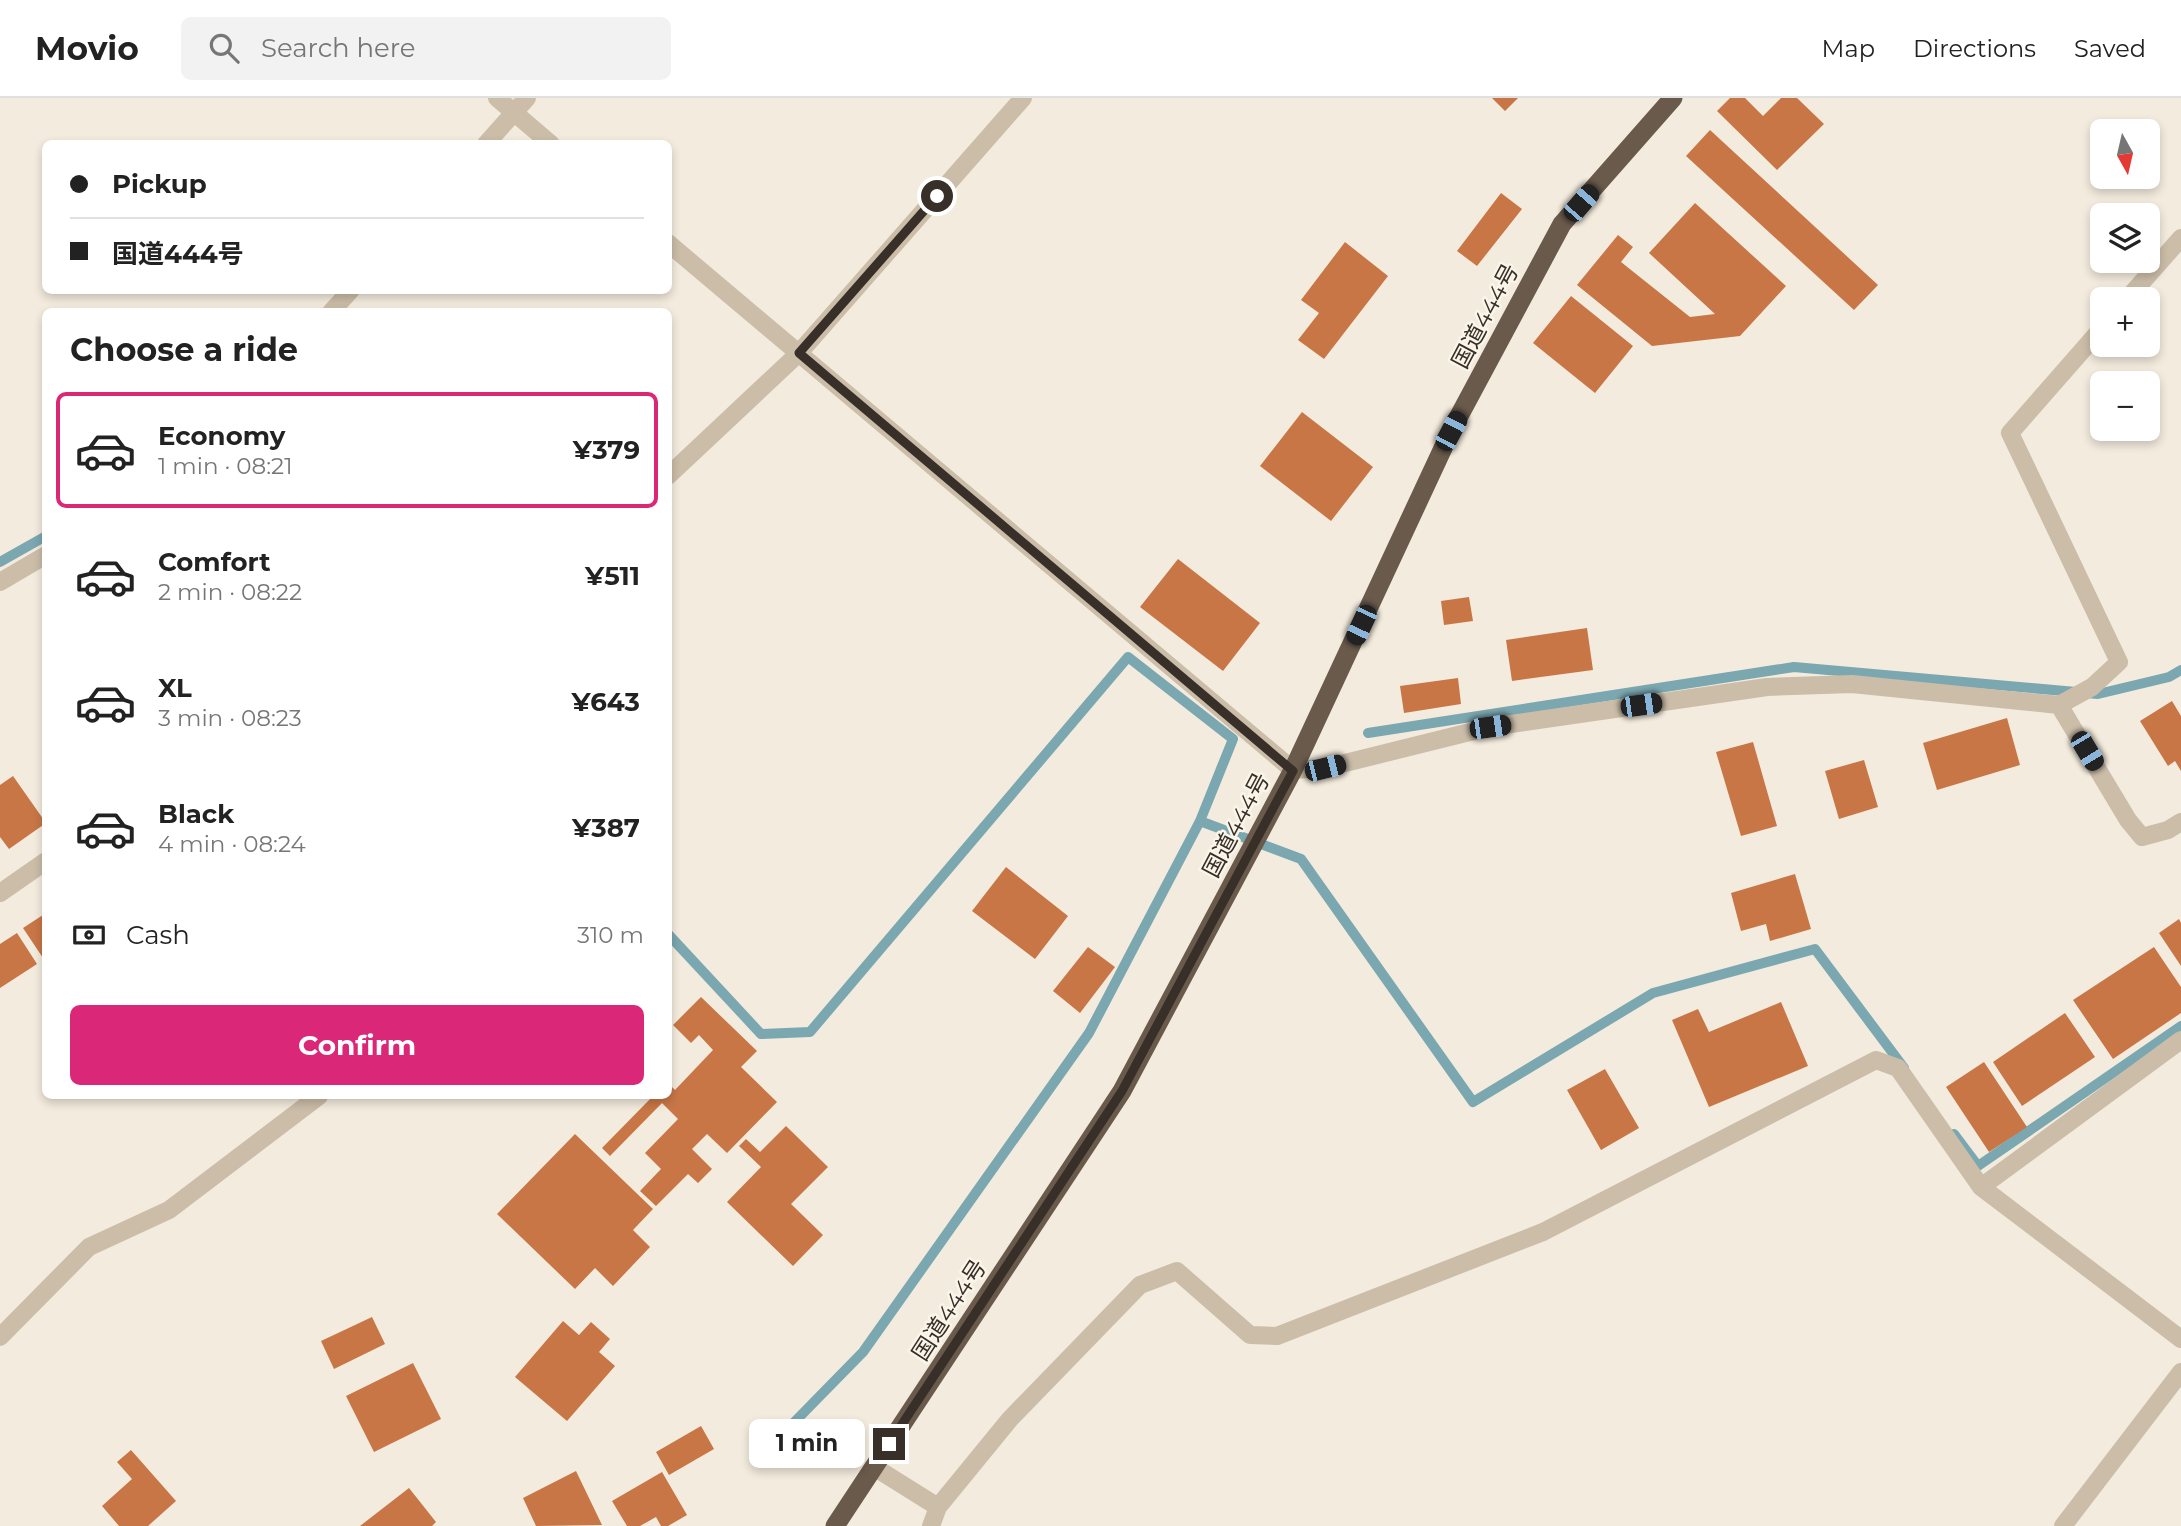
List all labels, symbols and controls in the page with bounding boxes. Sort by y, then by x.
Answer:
search box [181,17,671,80]
text: Movio [35,28,139,68]
icon: search [205,29,243,67]
text: Search here [261,32,416,64]
text: Map [1822,34,1875,63]
text: Directions [1913,34,2036,63]
text: Saved [2074,34,2146,63]
north arrow [2090,119,2160,189]
map controls [2090,119,2160,441]
text: Pickup [112,168,207,200]
route start [921,180,953,212]
car [1560,180,1603,226]
button: layers [2090,203,2160,273]
text: 国道444号 [112,238,244,270]
street label: 国道444号 [1446,259,1524,373]
button: + [2090,287,2160,357]
text: Choose a ride [70,330,298,369]
button: − [2090,371,2160,441]
car [1432,408,1471,454]
icon: car [74,419,137,482]
text: Economy [158,420,285,452]
text: ¥379 [573,434,640,466]
text: 1 min · 08:21 [158,452,292,480]
icon: car [74,545,137,608]
text: Comfort [158,546,270,578]
text: ¥511 [585,560,640,592]
text: 2 min · 08:22 [158,578,302,606]
car [1343,602,1380,648]
icon: car [74,671,137,734]
text: XL [158,672,192,704]
text: ¥643 [572,686,640,718]
car [1619,692,1664,718]
text: 3 min · 08:23 [158,704,302,732]
car [1468,714,1513,740]
car [2068,728,2107,774]
car [1303,753,1348,783]
street label: 国道444号 [1197,768,1275,882]
icon: car [74,797,137,860]
text: Black [158,798,234,830]
text: ¥387 [572,812,640,844]
text: 4 min · 08:24 [158,830,306,858]
icon: cash [70,916,108,954]
text: Cash [126,919,190,951]
text: 310 m [577,921,644,949]
button: Confirm [70,1005,644,1085]
street label: 国道444号 [906,1254,992,1366]
callout: 1 min [749,1420,864,1468]
route end [873,1428,905,1460]
text: 1 min [776,1429,838,1457]

